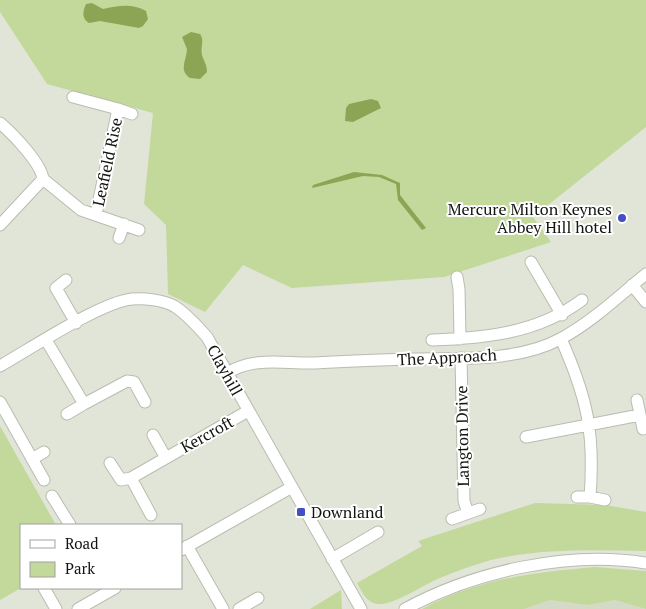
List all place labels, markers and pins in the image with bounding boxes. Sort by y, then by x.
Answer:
place label: Mercure Milton Keynes Abbey Hill hotel [448,198,612,238]
marker: Mercure Milton Keynes Abbey Hill hotel [616,212,628,224]
place label: Downland [311,501,384,523]
marker: Downland [295,506,307,518]

